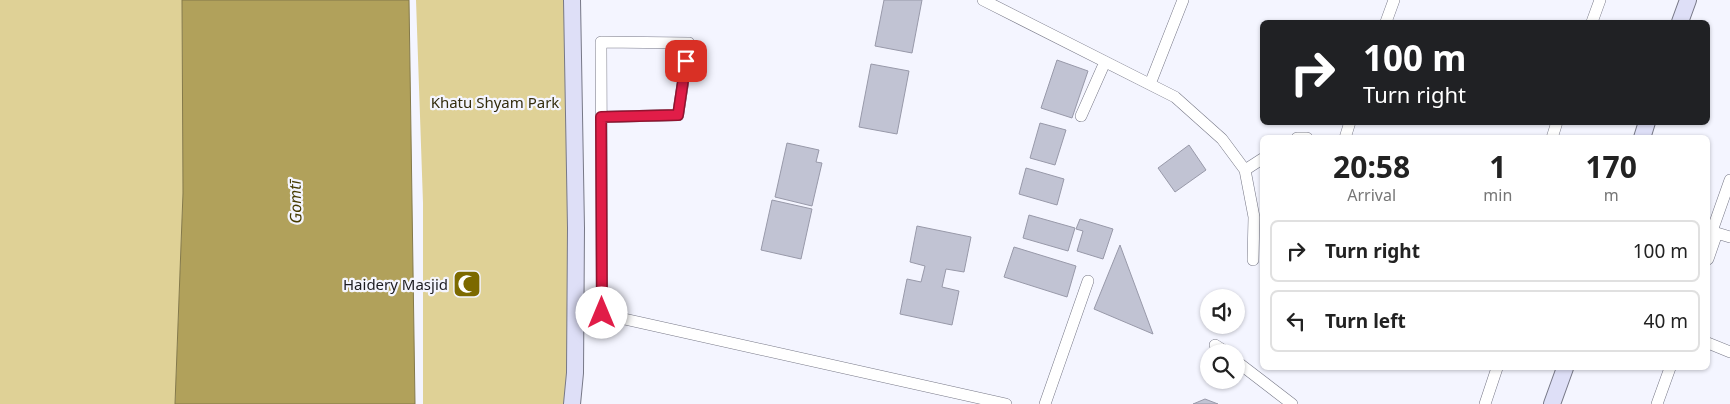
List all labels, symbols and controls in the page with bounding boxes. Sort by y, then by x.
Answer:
text: 100 m [1363,34,1466,81]
pin [665,40,707,82]
icon: right [1280,40,1345,105]
icon: arrive [672,47,700,75]
text: Turn right [1363,79,1466,109]
park label: Khatu Shyam Park [431,92,559,112]
text: 20:58 [1333,146,1410,187]
text: 1 [1489,146,1506,187]
text: 170 [1585,146,1637,187]
water label: Gomtī [284,178,306,224]
text: Arrival [1347,184,1396,206]
text: min [1483,184,1512,206]
text: m [1604,184,1619,206]
icon: right [1282,237,1310,265]
text: Turn right [1325,238,1420,264]
text: 100 m [1633,238,1688,264]
mosque icon: Haidery Masjid [452,269,482,299]
place label: Haidery Masjid [343,274,448,294]
position arrow [575,286,627,338]
map controls [1200,289,1245,389]
button: sound [1200,289,1245,334]
icon: left [1282,307,1310,335]
text: Turn left [1325,308,1406,334]
text: 40 m [1644,308,1688,334]
button: search [1200,344,1245,389]

